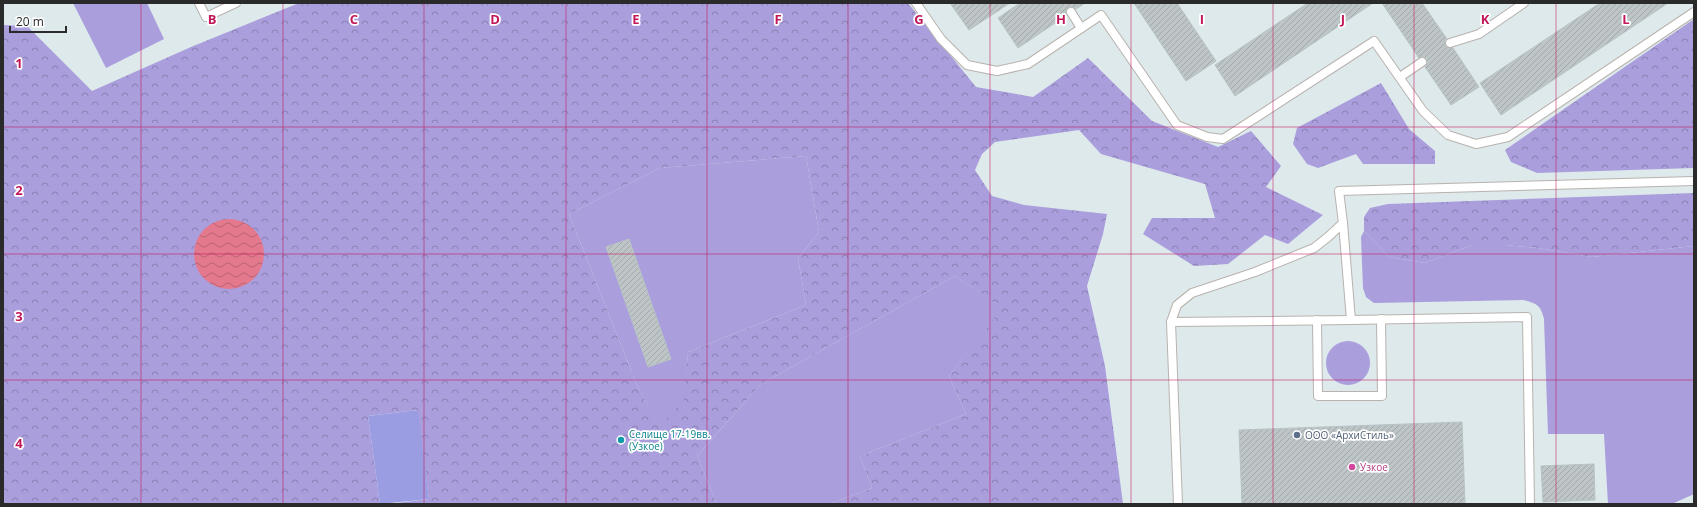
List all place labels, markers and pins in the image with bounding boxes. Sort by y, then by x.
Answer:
place label: Селище 17-19вв. (Узкое) [629,427,710,453]
place label: ООО «АрхиСтиль» [1305,428,1394,442]
marker: ООО «АрхиСтиль» [1292,430,1302,440]
marker: Селище 17-19вв. (Узкое) [616,435,626,445]
place label: Узкое [1360,460,1388,474]
marker: Узкое [1347,462,1357,472]

